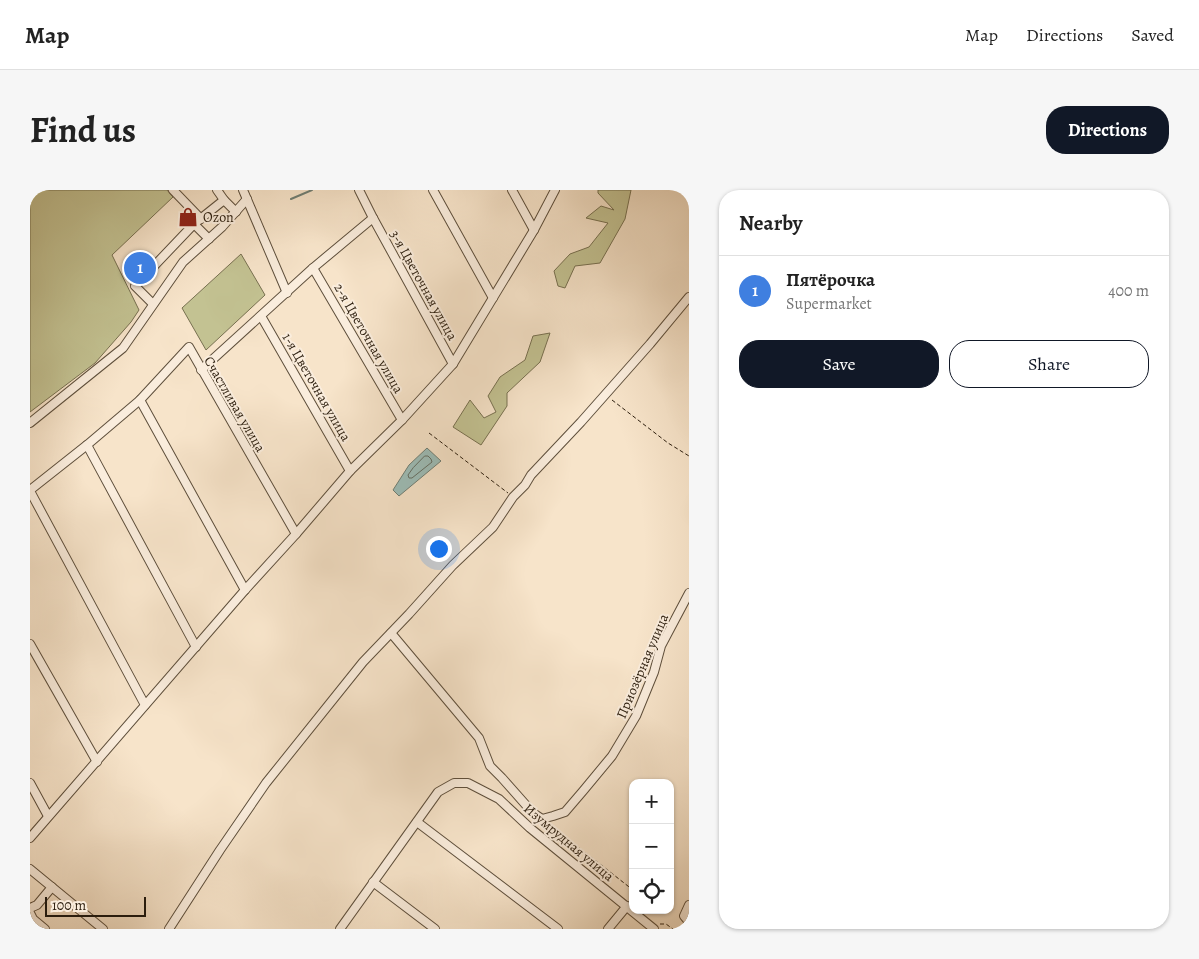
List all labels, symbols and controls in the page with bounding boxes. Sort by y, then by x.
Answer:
text: Map [25,19,69,51]
text: Map [965,23,998,47]
text: Directions [1026,23,1103,47]
text: Saved [1131,23,1174,47]
text: Find us [30,106,136,154]
button: Directions [1046,106,1169,154]
shop icon: Ozon [177,206,199,228]
place label: Ozon [203,208,234,227]
text: Nearby [739,209,802,237]
street label: 3-я Цветочная улица [385,227,462,344]
pin: 1 [124,249,156,287]
text: Пятёрочка [786,267,875,293]
street label: 2-я Цветочная улица [329,280,408,397]
text: 1 [752,280,758,302]
text: 400 m [1108,280,1149,302]
text: Supermarket [786,293,872,315]
street label: 1-я Цветочная улица [278,330,356,445]
button: Save [739,340,939,388]
button: Share [949,340,1149,388]
street label: Счастливая улица [199,353,270,456]
your location [426,536,452,562]
street label: Приозёрная улица [612,610,673,722]
map controls [629,779,674,914]
button: + [629,779,674,824]
street label: Изумрудная улица [519,799,618,886]
button: − [629,824,674,869]
button: locate [629,869,674,914]
scale bar [45,894,146,917]
text: 100 m [52,896,86,915]

